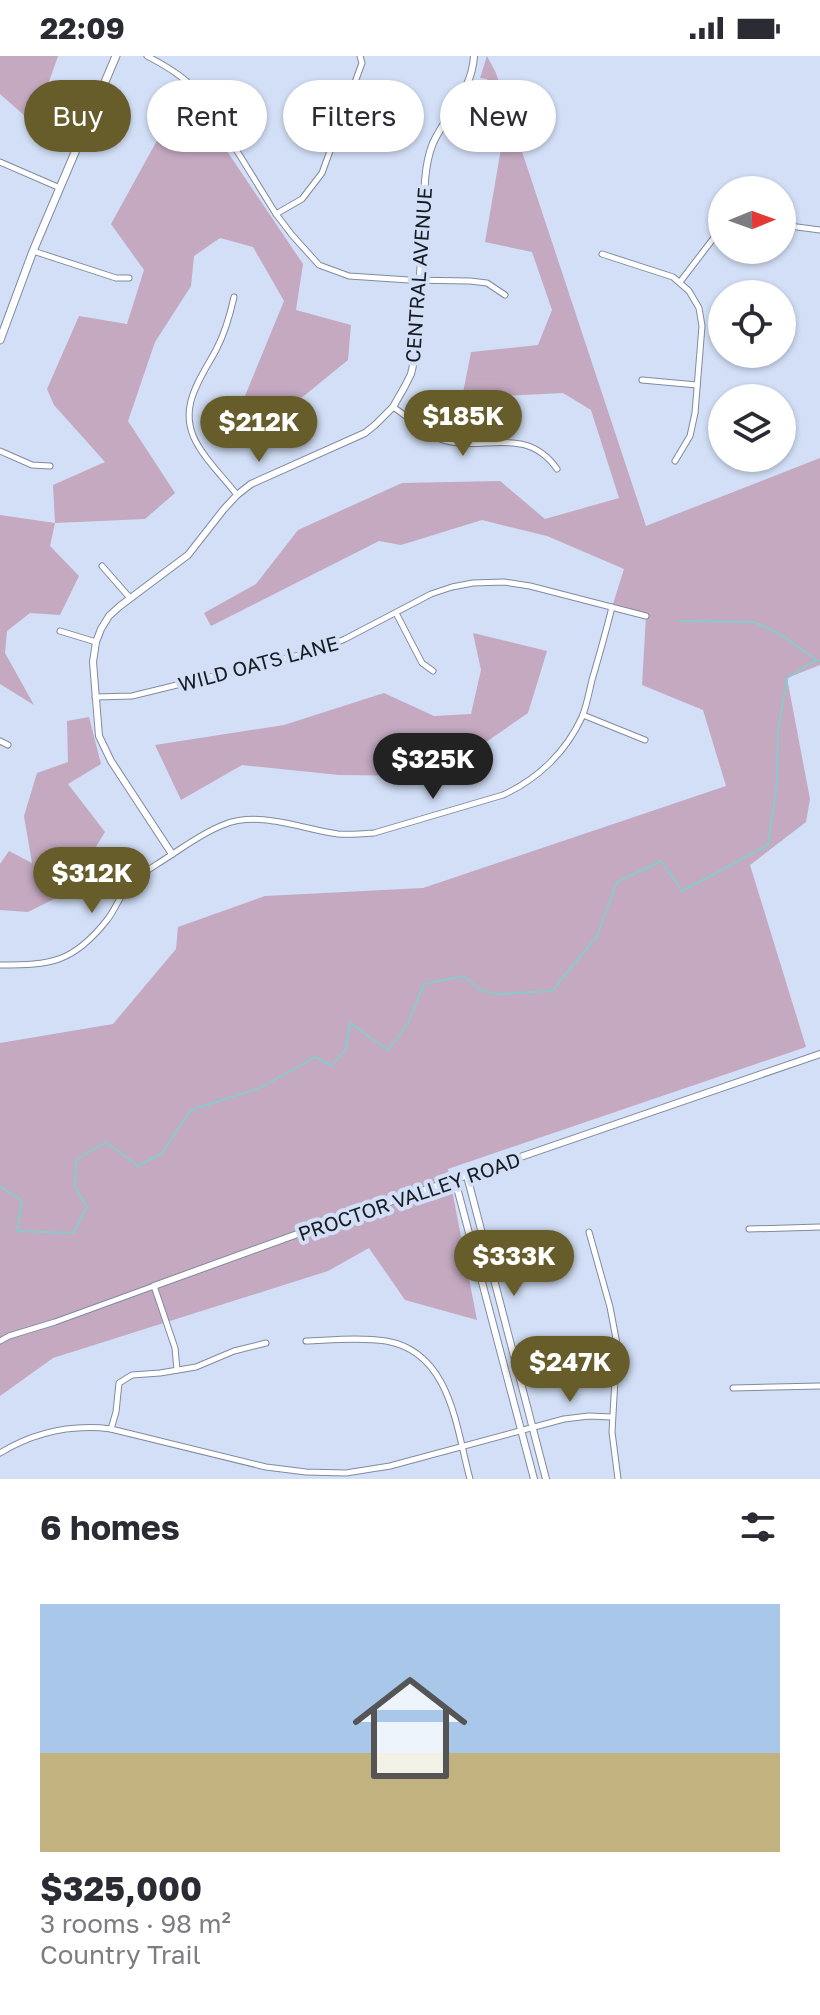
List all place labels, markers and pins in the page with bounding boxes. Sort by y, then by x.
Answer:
pin: $185K [407,390,519,458]
pin: $212K [203,396,315,464]
pin: $325K [377,733,489,801]
pin: $312K [36,847,148,915]
pin: $333K [458,1230,570,1298]
pin: $247K [514,1336,626,1404]

